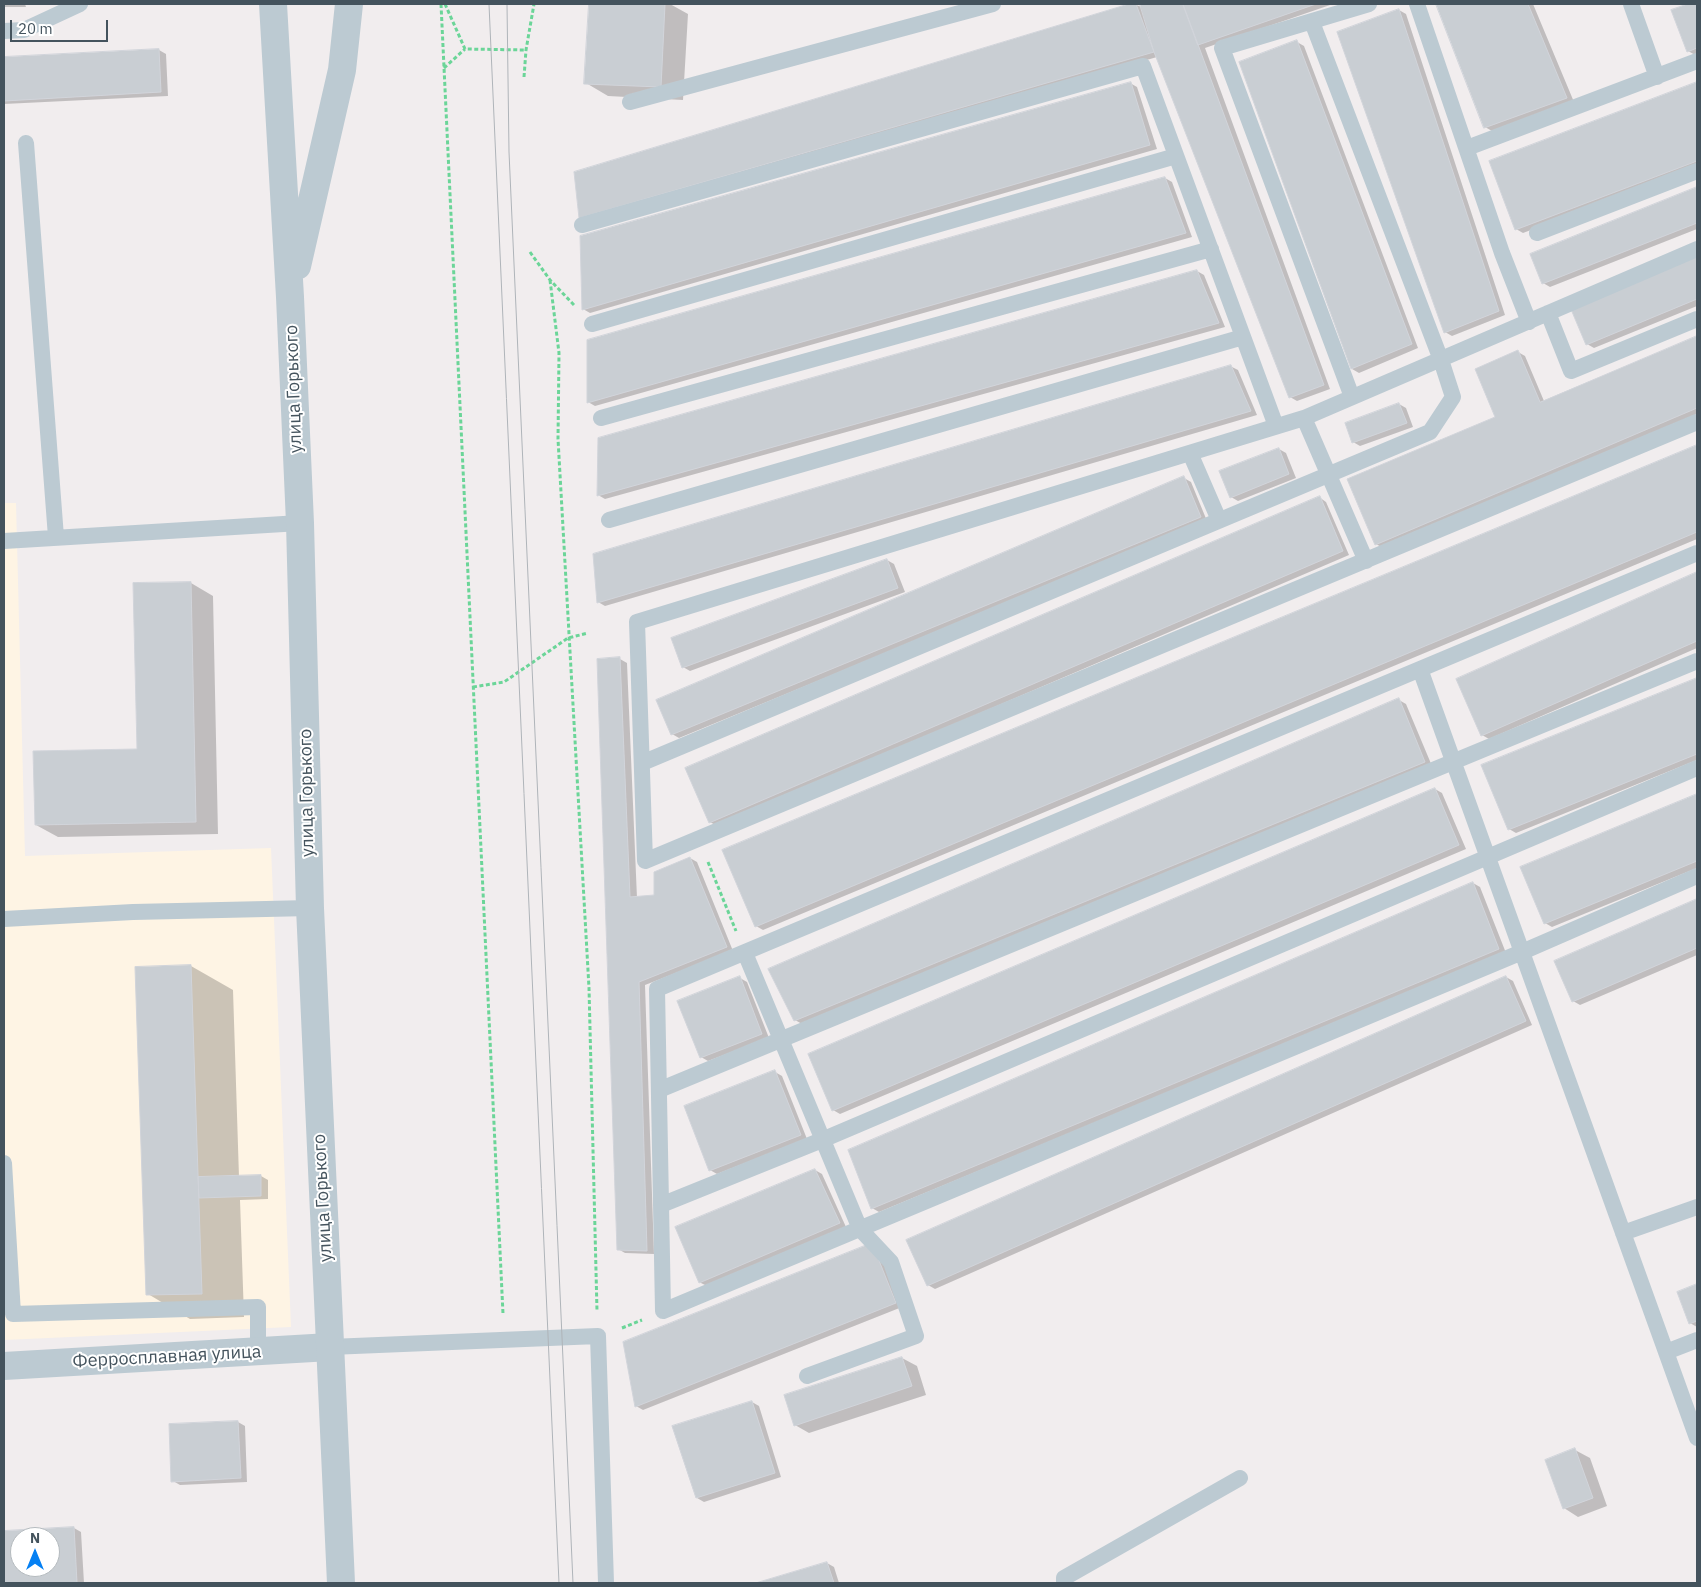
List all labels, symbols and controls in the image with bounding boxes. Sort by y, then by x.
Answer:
scale bar [12,10,110,42]
text: 20 m [18,19,53,38]
street label: улица Горького [281,324,307,454]
street label: улица Горького [295,729,319,857]
street label: улица Горького [309,1133,337,1263]
street label: Ферросплавная улица [72,1341,262,1373]
north arrow [10,1527,60,1577]
text: N [30,1529,40,1547]

